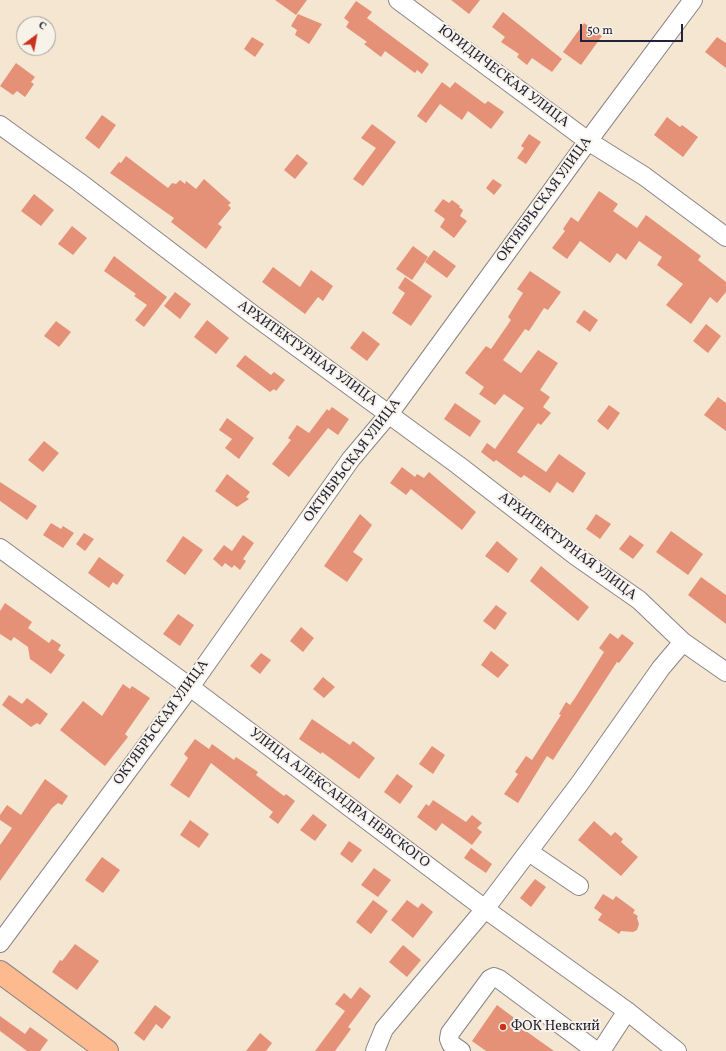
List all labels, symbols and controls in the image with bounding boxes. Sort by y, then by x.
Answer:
north arrow [16,16,56,56]
scale bar [582,16,685,42]
text: С [35,18,49,34]
street label: ЮРИДИЧЕСКАЯ УЛИЦА [434,22,572,132]
text: 50 m [587,23,613,39]
street label: ОКТЯБРЬСКАЯ УЛИЦА [494,134,596,266]
street label: АРХИТЕКТУРНАЯ УЛИЦА [234,298,380,410]
street label: ОКТЯБРЬСКАЯ УЛИЦА [301,396,405,526]
street label: АРХИТЕКТУРНАЯ УЛИЦА [495,490,639,604]
street label: ОКТЯБРЬСКАЯ УЛИЦА [111,657,213,789]
street label: УЛИЦА АЛЕКСАНДРА НЕВСКОГО [245,726,433,872]
place label: ФОК Невский [511,1019,600,1035]
marker: ФОК Невский [498,1022,508,1032]

